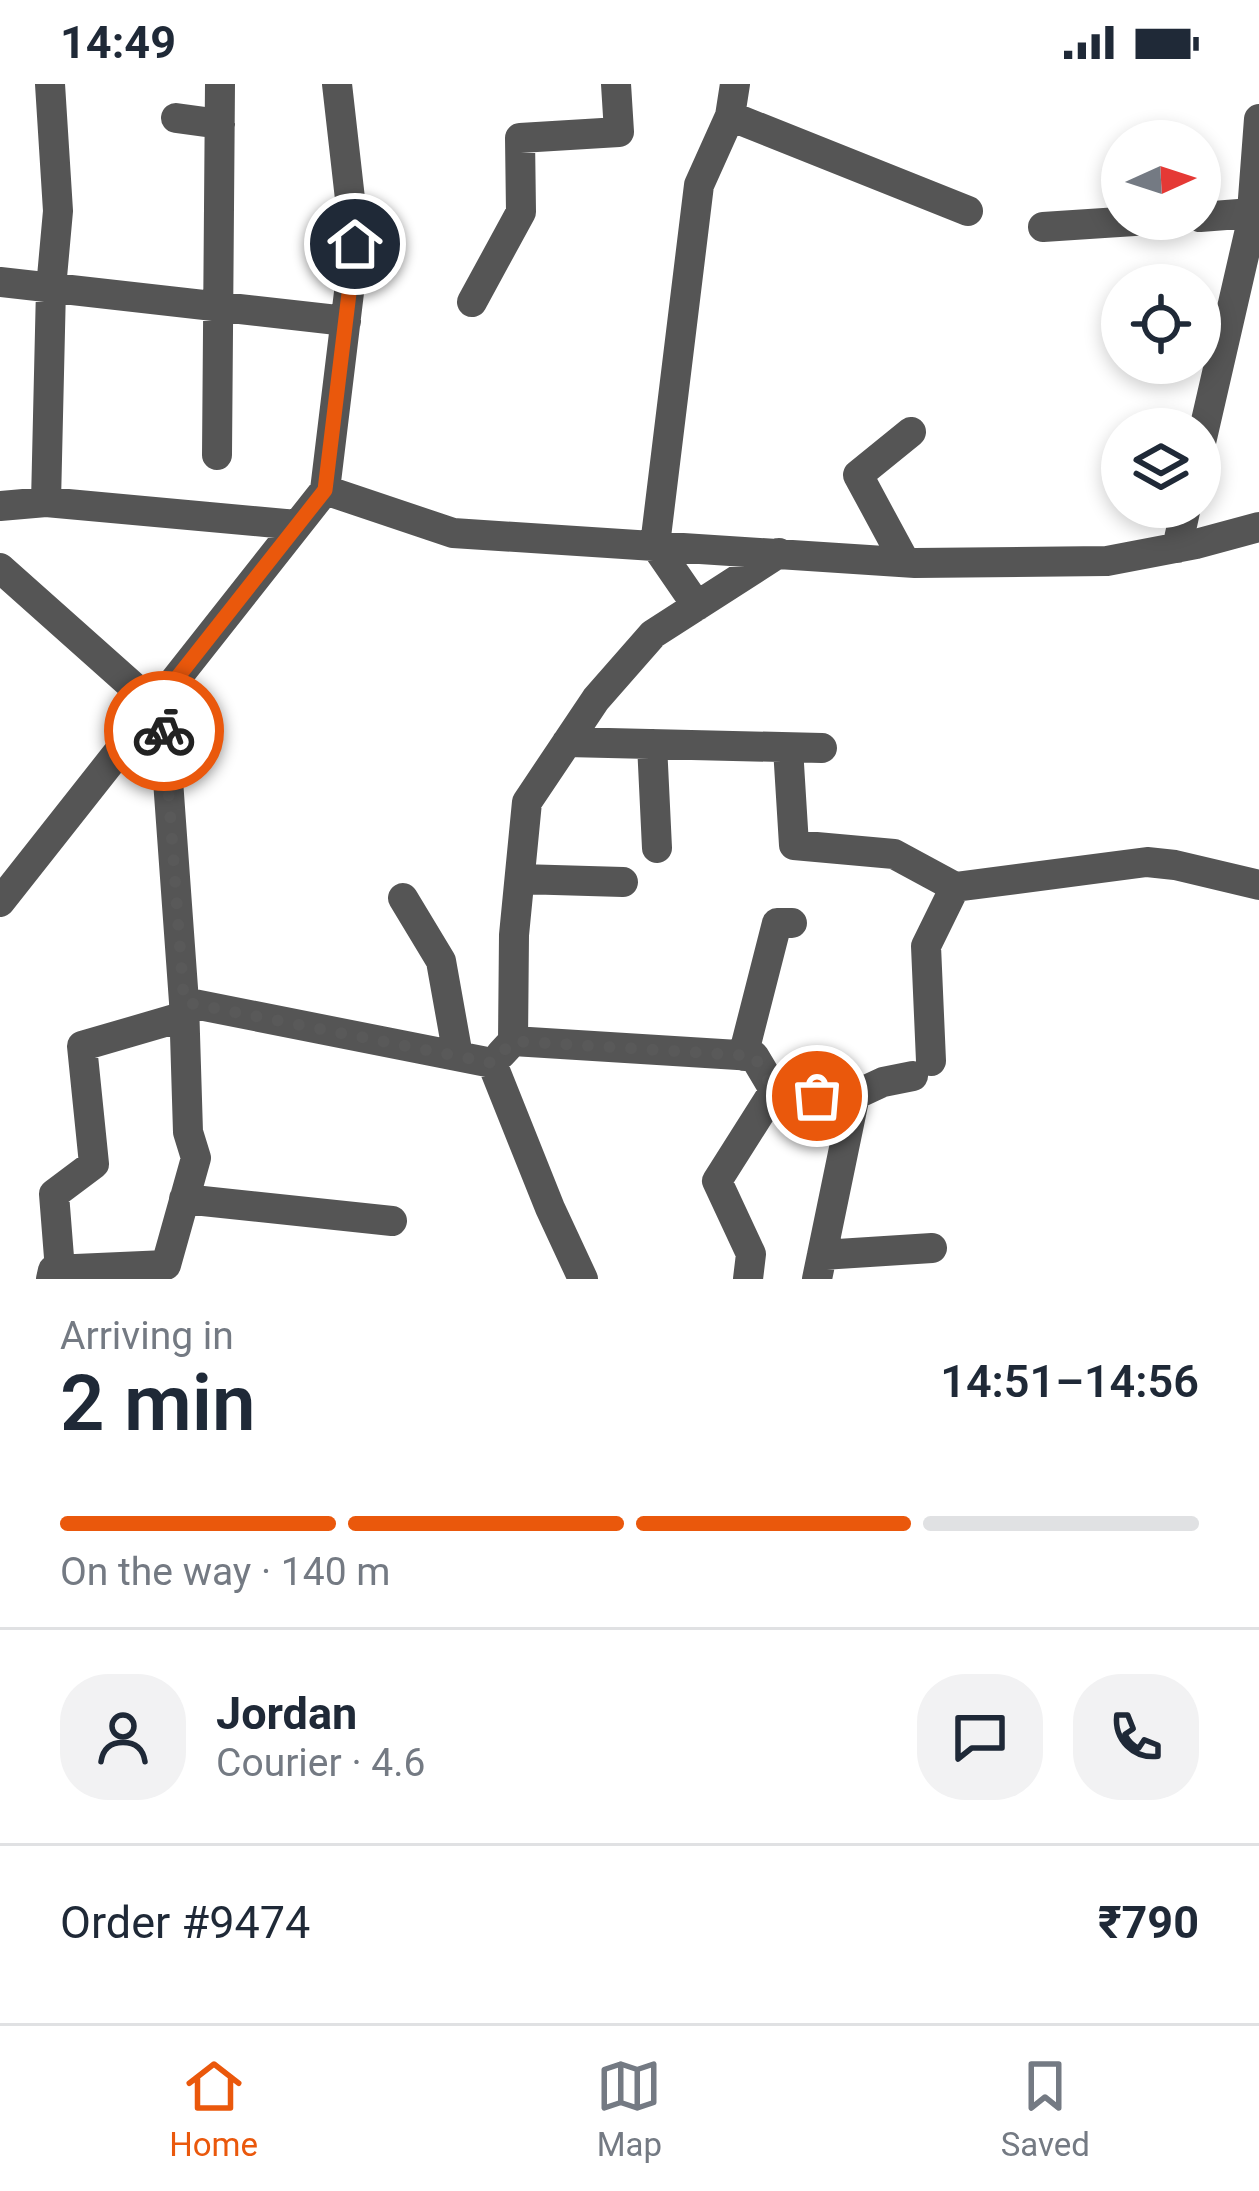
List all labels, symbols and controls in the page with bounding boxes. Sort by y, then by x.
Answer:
text: 14:49 [60,16,176,69]
north arrow [1101,120,1221,240]
map controls [1101,120,1221,528]
pin [304,193,406,295]
icon: home [322,211,388,277]
button: locate [1101,264,1221,384]
button: layers [1101,408,1221,528]
courier [104,671,224,791]
icon: bike [131,698,197,764]
pin [766,1045,868,1147]
icon: bag [784,1063,850,1129]
text: Arriving in [60,1313,234,1359]
text: 14:51–14:56 [940,1355,1199,1408]
text: 2 min [60,1358,256,1449]
text: On the way · 140 m [60,1549,391,1595]
button: person [60,1674,186,1800]
button: chat [917,1674,1043,1800]
button: phone [1073,1674,1199,1800]
text: Jordan [216,1687,357,1740]
text: Courier · 4.6 [216,1740,425,1786]
text: Order #9474 [60,1896,310,1949]
text: ₹790 [1098,1896,1199,1949]
tab: Home [169,2053,258,2164]
tab: Map [596,2053,662,2164]
tab: Saved [1001,2053,1090,2164]

